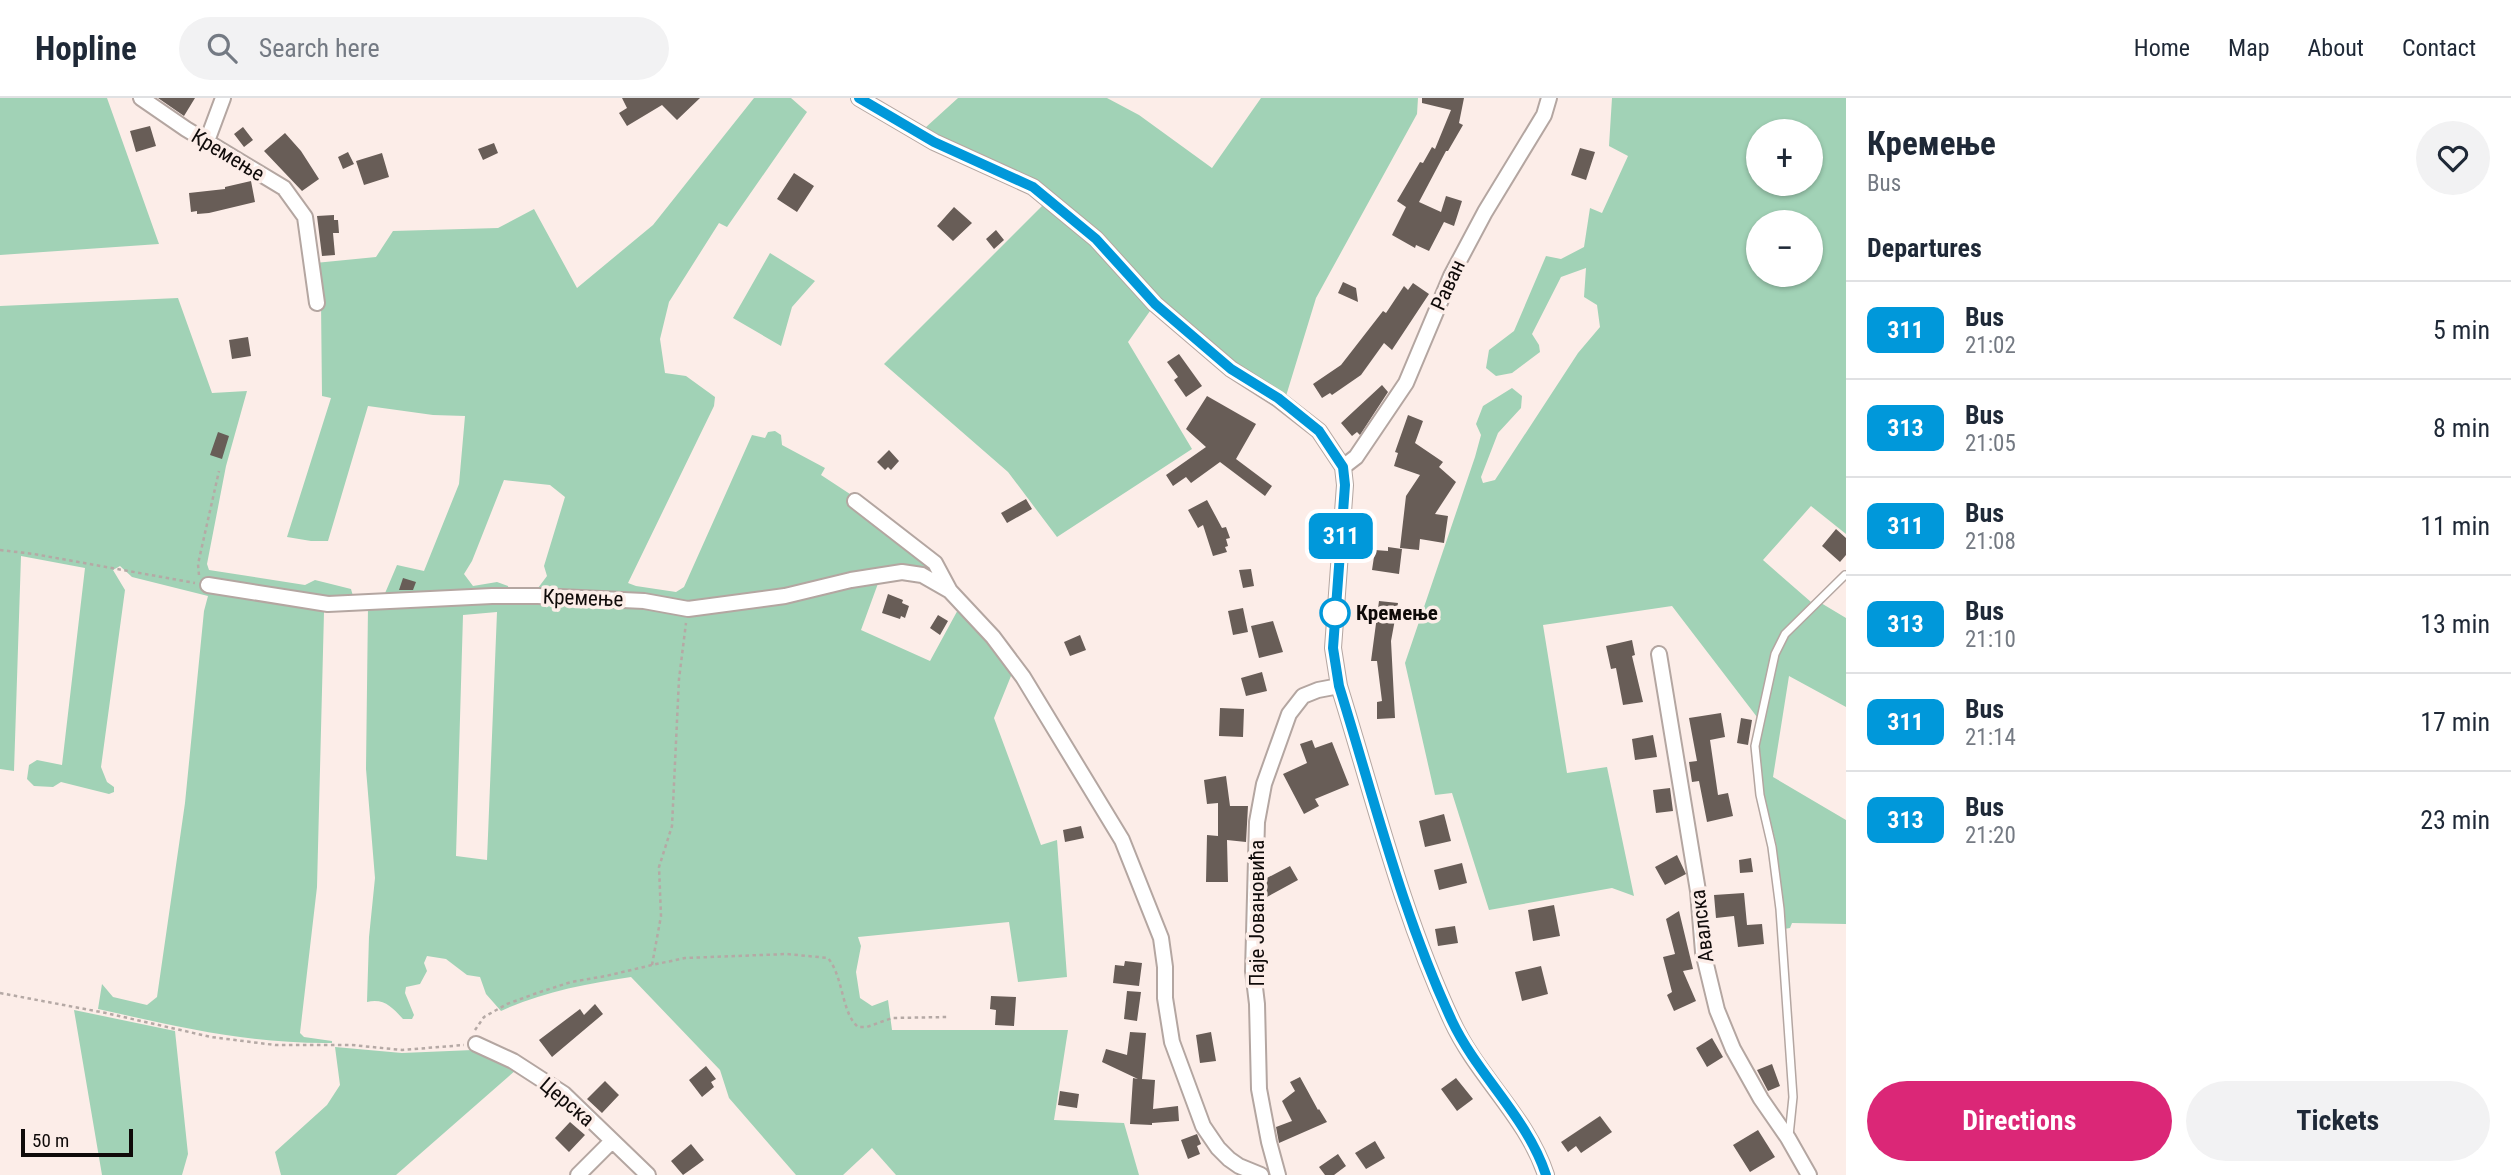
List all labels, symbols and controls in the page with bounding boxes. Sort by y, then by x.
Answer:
search box [179,17,669,80]
text: Hopline [35,29,137,68]
icon: search [203,29,241,67]
text: Search here [259,33,380,63]
text: Home [2134,34,2190,62]
text: Map [2228,34,2270,62]
text: About [2308,34,2364,62]
text: Contact [2402,34,2476,62]
map controls [1746,119,1823,287]
button: + [1746,119,1823,196]
button: heart [2416,121,2490,195]
street label: Кремење [187,124,269,186]
text: Кремење [1867,124,1996,163]
text: Bus [1867,170,1901,197]
button: − [1746,210,1823,287]
text: Departures [1867,233,1982,263]
street label: Раван [1426,256,1470,314]
text: Bus [1965,302,2004,332]
text: 5 min [2433,315,2490,345]
text: 311 [1887,316,1924,344]
text: 21:02 [1965,332,2016,359]
text: Bus [1965,400,2004,430]
text: 8 min [2433,413,2490,443]
text: 313 [1887,414,1924,442]
text: 21:05 [1965,430,2016,457]
text: Bus [1965,498,2004,528]
text: 11 min [2420,511,2490,541]
text: 311 [1887,512,1924,540]
line badge: 311 [1301,513,1381,559]
text: 311 [1323,522,1359,550]
text: 21:08 [1965,528,2016,555]
street label: Кремење [542,585,624,611]
text: Bus [1965,596,2004,626]
marker: Кремење [1320,598,1350,628]
place label: Кремење [1356,601,1438,625]
text: 13 min [2420,609,2490,639]
text: 313 [1887,610,1924,638]
text: 21:10 [1965,626,2016,653]
text: Bus [1965,694,2004,724]
text: 17 min [2420,707,2490,737]
text: 311 [1887,708,1924,736]
text: 21:14 [1965,724,2016,751]
text: Bus [1965,792,2004,822]
text: 23 min [2420,805,2490,835]
text: 313 [1887,806,1924,834]
text: 21:20 [1965,822,2016,849]
street label: Паје Јовановића [1245,840,1269,986]
street label: Авалска [1686,888,1718,964]
street label: Церска [535,1072,599,1132]
button: Directions [1867,1081,2172,1161]
button: Tickets [2186,1081,2490,1161]
scale bar [21,1126,133,1158]
text: 50 m [32,1129,69,1152]

